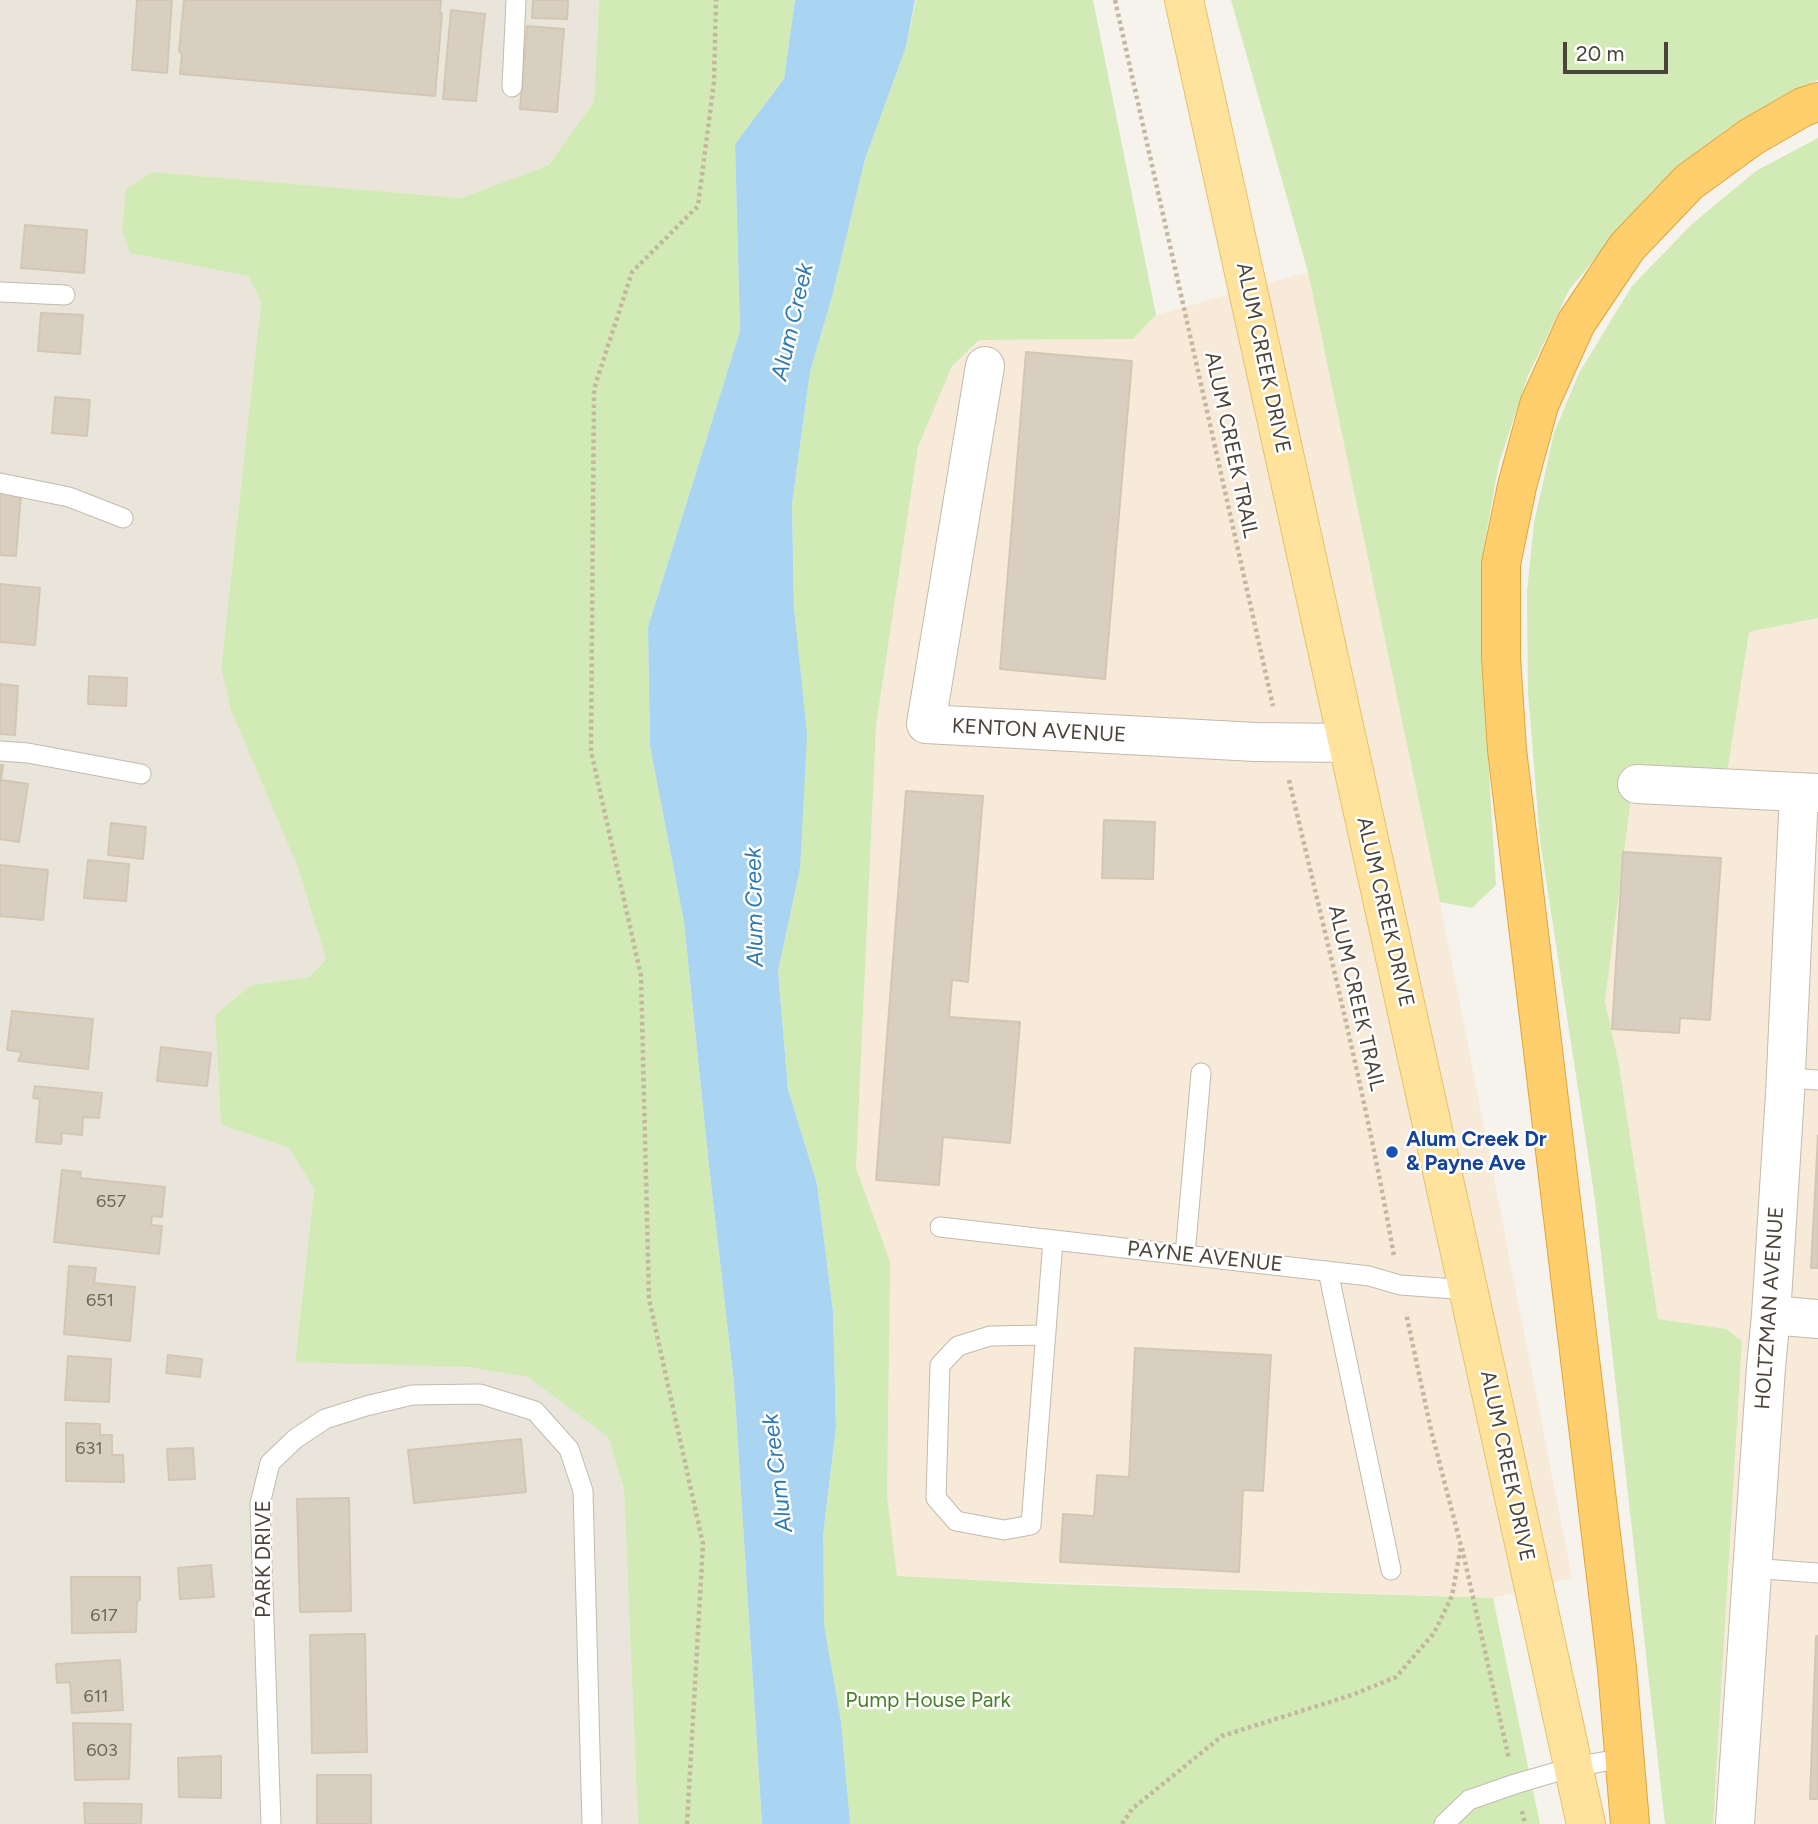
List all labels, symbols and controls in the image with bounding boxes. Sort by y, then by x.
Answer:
scale bar [1566,28,1671,72]
text: 20 m [1576,41,1624,66]
street label: ALUM CREEK DRIVE [1230,260,1296,456]
water label: Alum Creek [766,261,820,383]
street label: ALUM CREEK TRAIL [1199,350,1263,540]
street label: KENTON AVENUE [951,714,1127,748]
street label: ALUM CREEK DRIVE [1351,814,1419,1010]
water label: Alum Creek [740,847,770,967]
street label: ALUM CREEK TRAIL [1322,903,1390,1093]
place label: Alum Creek Dr & Payne Ave [1406,1127,1547,1177]
marker: Alum Creek Dr & Payne Ave [1384,1144,1400,1160]
house number: 657 [96,1191,126,1213]
street label: HOLTZMAN AVENUE [1750,1206,1790,1410]
street label: PAYNE AVENUE [1126,1236,1284,1278]
house number: 651 [86,1290,114,1312]
street label: ALUM CREEK DRIVE [1474,1368,1540,1564]
water label: Alum Creek [757,1412,799,1534]
house number: 631 [75,1438,103,1460]
street label: PARK DRIVE [251,1500,277,1618]
house number: 617 [90,1605,118,1627]
house number: 611 [83,1686,109,1708]
park label: Pump House Park [845,1688,1011,1714]
house number: 603 [86,1740,118,1762]

